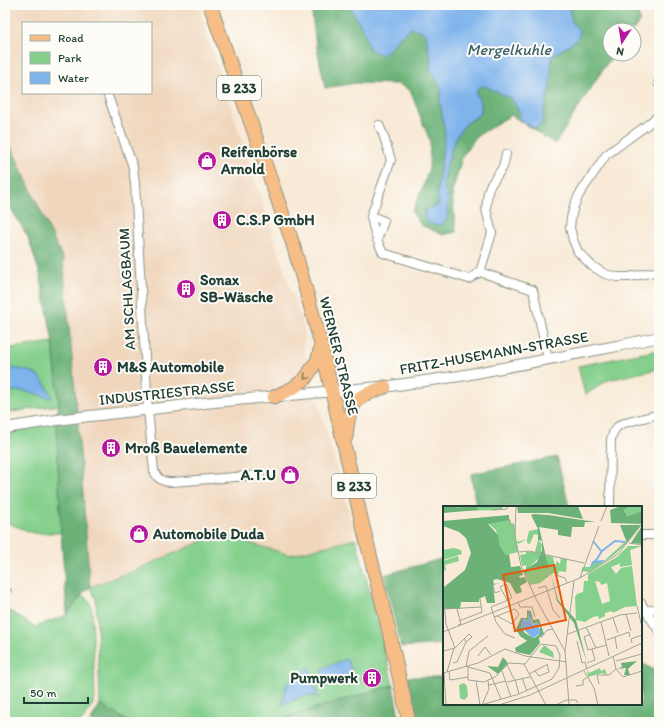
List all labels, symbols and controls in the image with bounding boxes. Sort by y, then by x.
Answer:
legend [22,22,152,94]
north arrow [602,22,642,62]
text: Road [58,31,84,45]
water label: Mergelkuhle [467,40,553,59]
text: N [615,44,625,58]
text: Park [58,51,82,65]
text: Water [58,71,89,85]
road number: B 233 [217,76,261,100]
place label: Reifenbörse Arnold [220,143,297,178]
shop icon: Reifenbörse Arnold [196,150,218,172]
building icon: C.S.P GmbH [211,209,233,231]
place label: C.S.P GmbH [236,211,315,229]
street label: AM SCHLAGBAUM [115,228,139,350]
place label: Sonax SB-Wäsche [200,271,273,306]
building icon: Sonax SB-Wäsche [175,278,197,300]
street label: WERNER STRASSE [316,295,362,417]
street label: FRITZ-HUSEMANN-STRASSE [398,328,590,378]
building icon: M&S Automobile [92,356,114,378]
place label: M&S Automobile [117,358,224,376]
one-way arrow [303,372,310,380]
street label: INDUSTRIESTRASSE [98,377,236,409]
building icon: Mroß Bauelemente [100,437,122,459]
place label: Mroß Bauelemente [125,439,247,457]
shop icon: A.T.U [279,464,301,486]
place label: A.T.U [240,466,276,484]
road number: B 233 [332,474,376,498]
inset map [443,506,642,705]
shop icon: Automobile Duda [128,523,150,545]
place label: Automobile Duda [152,525,264,543]
building icon: Pumpwerk [361,667,383,689]
place label: Pumpwerk [290,669,358,688]
scale bar [24,679,88,705]
text: 50 m [30,686,56,700]

